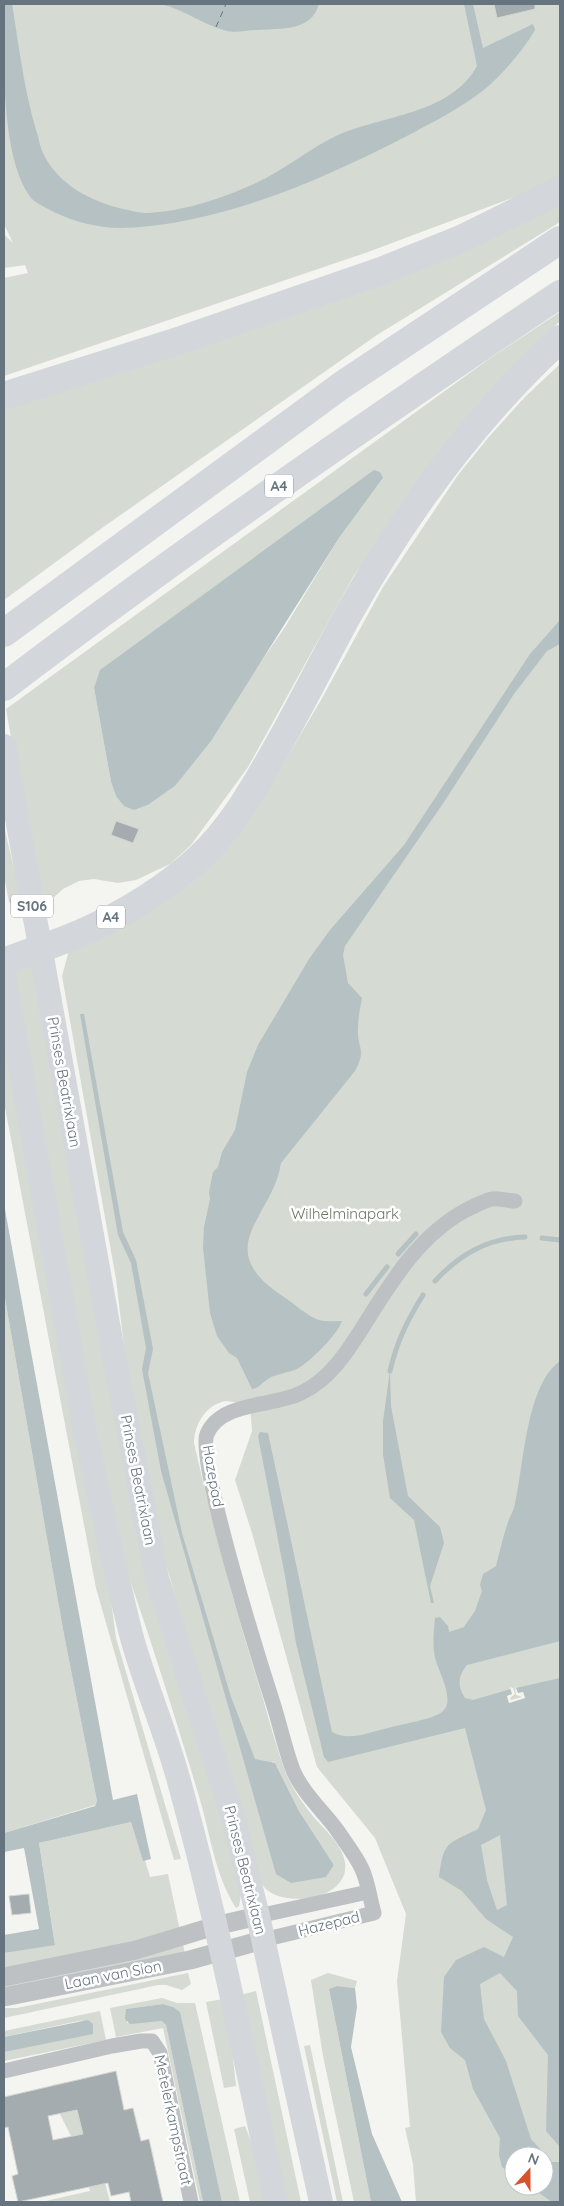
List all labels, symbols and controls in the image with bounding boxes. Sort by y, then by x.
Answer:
road number: A4 [265,474,293,498]
road number: S106 [11,894,53,918]
road number: A4 [97,906,125,929]
street label: Prinses Beatrixlaan [44,1015,85,1149]
park label: Wilhelminapark [291,1204,399,1223]
street label: Prinses Beatrixlaan [117,1413,160,1547]
street label: Hazepad [199,1443,228,1508]
street label: Prinses Beatrixlaan [220,1803,271,1936]
street label: Hazepad [296,1907,362,1940]
street label: Laan van Sion [63,1956,163,1993]
street label: Metelerkampstraat [150,2053,197,2187]
north arrow [504,2146,554,2196]
text: N [526,2149,542,2169]

